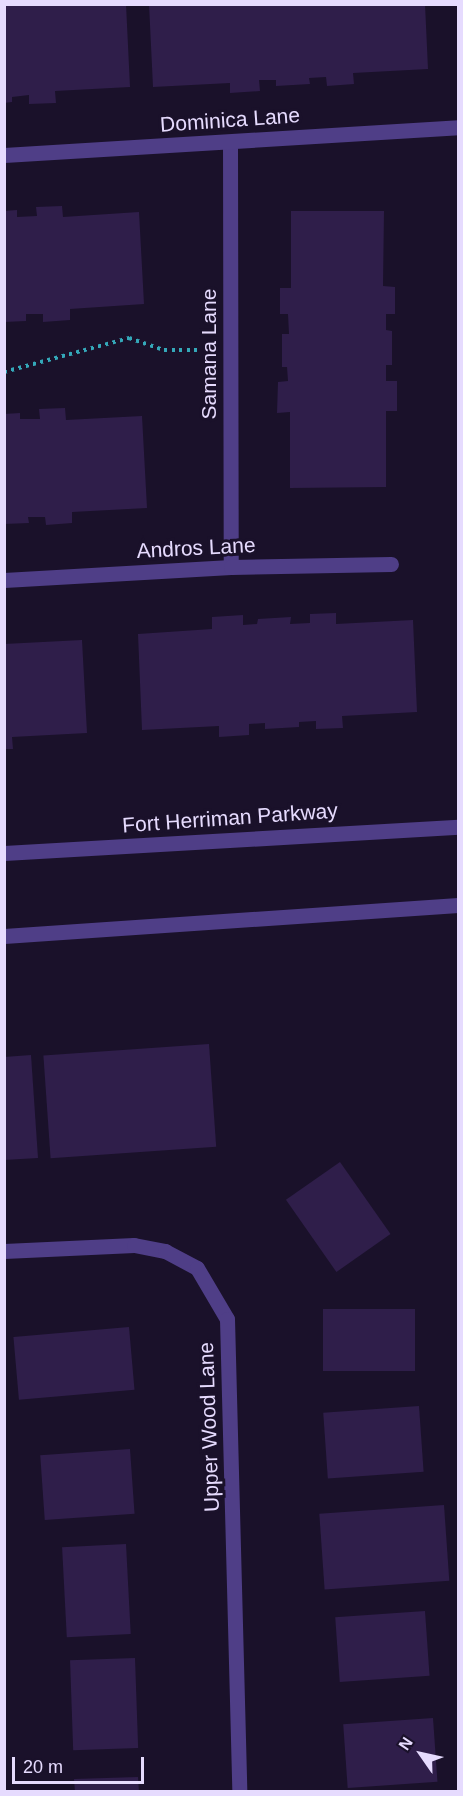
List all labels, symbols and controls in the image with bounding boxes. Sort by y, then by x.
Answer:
street label: Dominica Lane [159,103,301,137]
street label: Samana Lane [196,289,222,419]
street label: Andros Lane [136,532,256,564]
street label: Fort Herriman Parkway [121,798,339,838]
street label: Upper Wood Lane [193,1342,225,1512]
north arrow [391,1724,451,1784]
text: N [395,1734,416,1753]
scale bar [15,1745,147,1783]
text: 20 m [23,1757,63,1777]

